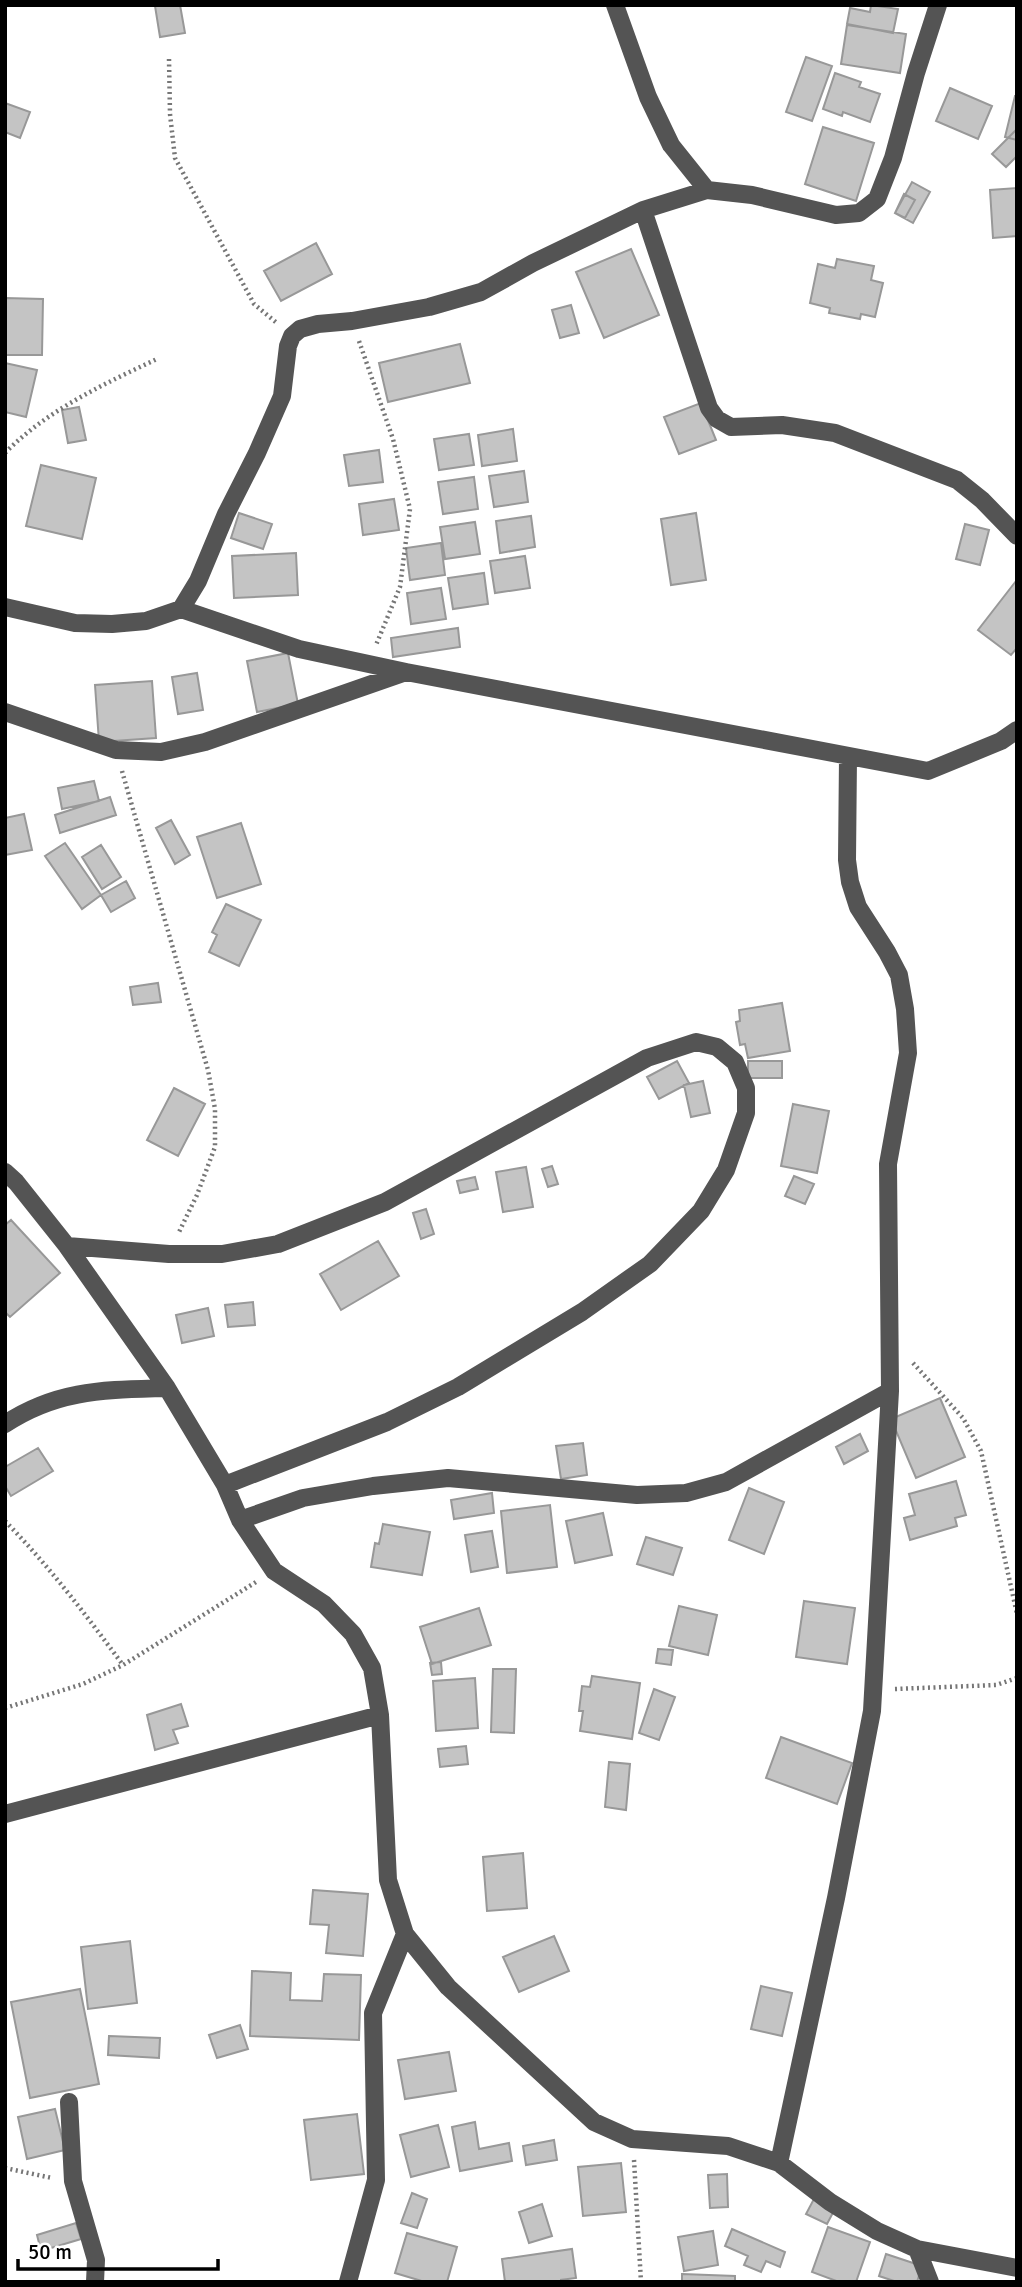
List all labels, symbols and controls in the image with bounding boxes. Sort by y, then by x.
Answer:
scale bar [18,2228,217,2272]
text: 50 m [28,2239,72,2265]

